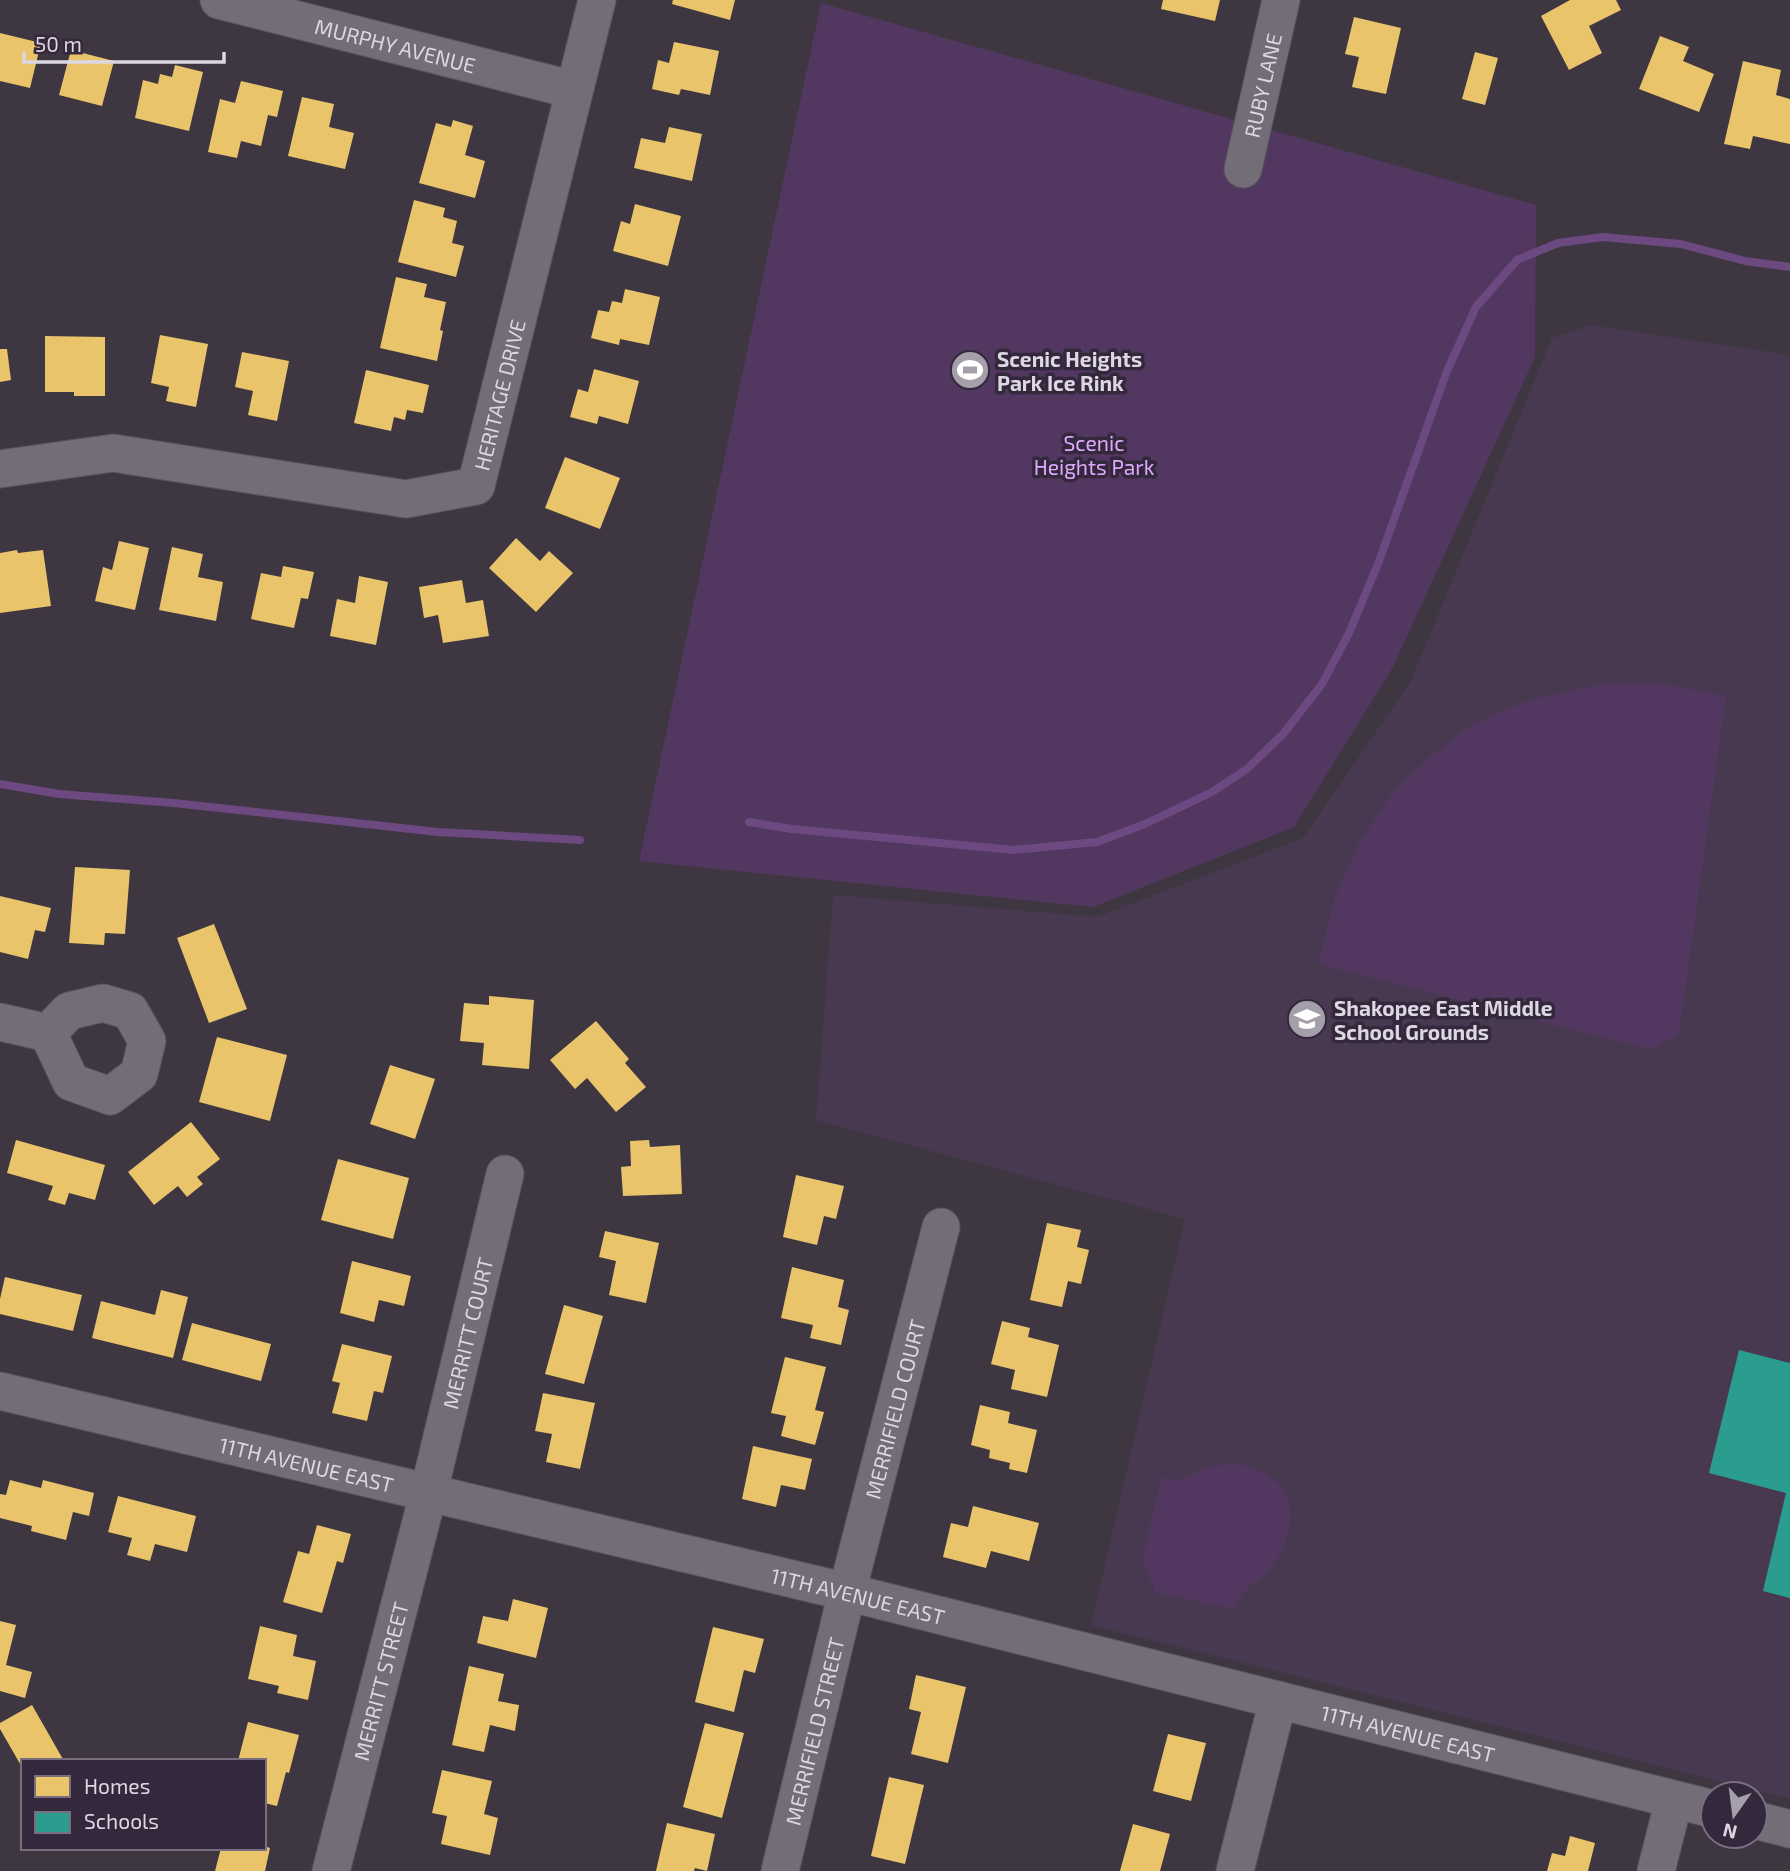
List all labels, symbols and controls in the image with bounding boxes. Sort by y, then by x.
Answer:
street label: MURPHY AVENUE [312,12,478,77]
scale bar [24,21,224,65]
street label: RUBY LANE [1238,30,1286,140]
text: 50 m [35,31,82,56]
street label: HERITAGE DRIVE [468,317,530,473]
place label: Scenic Heights Park Ice Rink [997,346,1142,395]
sports icon: Scenic Heights Park Ice Rink [949,349,991,391]
park label: Scenic Heights Park [1034,430,1155,479]
place label: Shakopee East Middle School Grounds [1334,995,1553,1044]
school or university icon: Shakopee East Middle School Grounds [1286,998,1328,1040]
street label: MERRITT COURT [437,1255,497,1411]
street label: MERRIFIELD COURT [859,1316,929,1501]
street label: 11TH AVENUE EAST [217,1431,396,1496]
street label: 11TH AVENUE EAST [769,1562,948,1629]
street label: MERRITT STREET [347,1599,412,1763]
street label: MERRIFIELD STREET [779,1635,848,1827]
street label: 11TH AVENUE EAST [1319,1699,1498,1766]
legend [21,1759,266,1850]
text: Homes [84,1773,150,1798]
north arrow [1699,1780,1769,1850]
text: Schools [84,1808,159,1833]
text: N [1720,1819,1739,1845]

